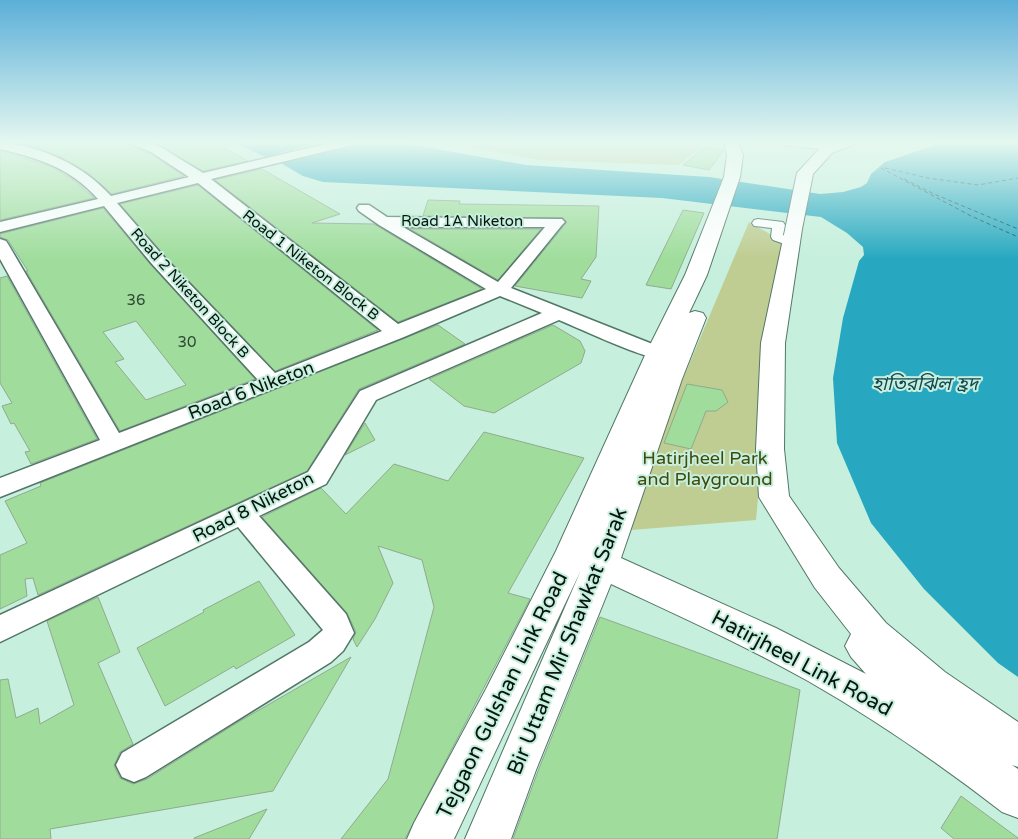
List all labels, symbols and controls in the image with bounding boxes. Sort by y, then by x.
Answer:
street label: Road 1 Niketon Block B [239,206,383,324]
street label: Road 1A Niketon [401,212,523,230]
street label: Road 2 Niketon Block B [127,224,253,362]
house number: 36 [127,291,145,309]
house number: 30 [178,333,196,351]
street label: Road 6 Niketon [185,356,317,424]
water label: হাতিরঝিল হ্রদ [872,372,982,395]
park label: Hatirjheel Park and Playground [637,447,773,490]
street label: Road 8 Niketon [189,467,317,547]
street label: Bir Uttam Mir Shawkat Sarak [502,504,633,779]
street label: Tejgaon Gulshan Link Road [432,568,573,823]
street label: Hatirjheel Link Road [707,605,896,722]

